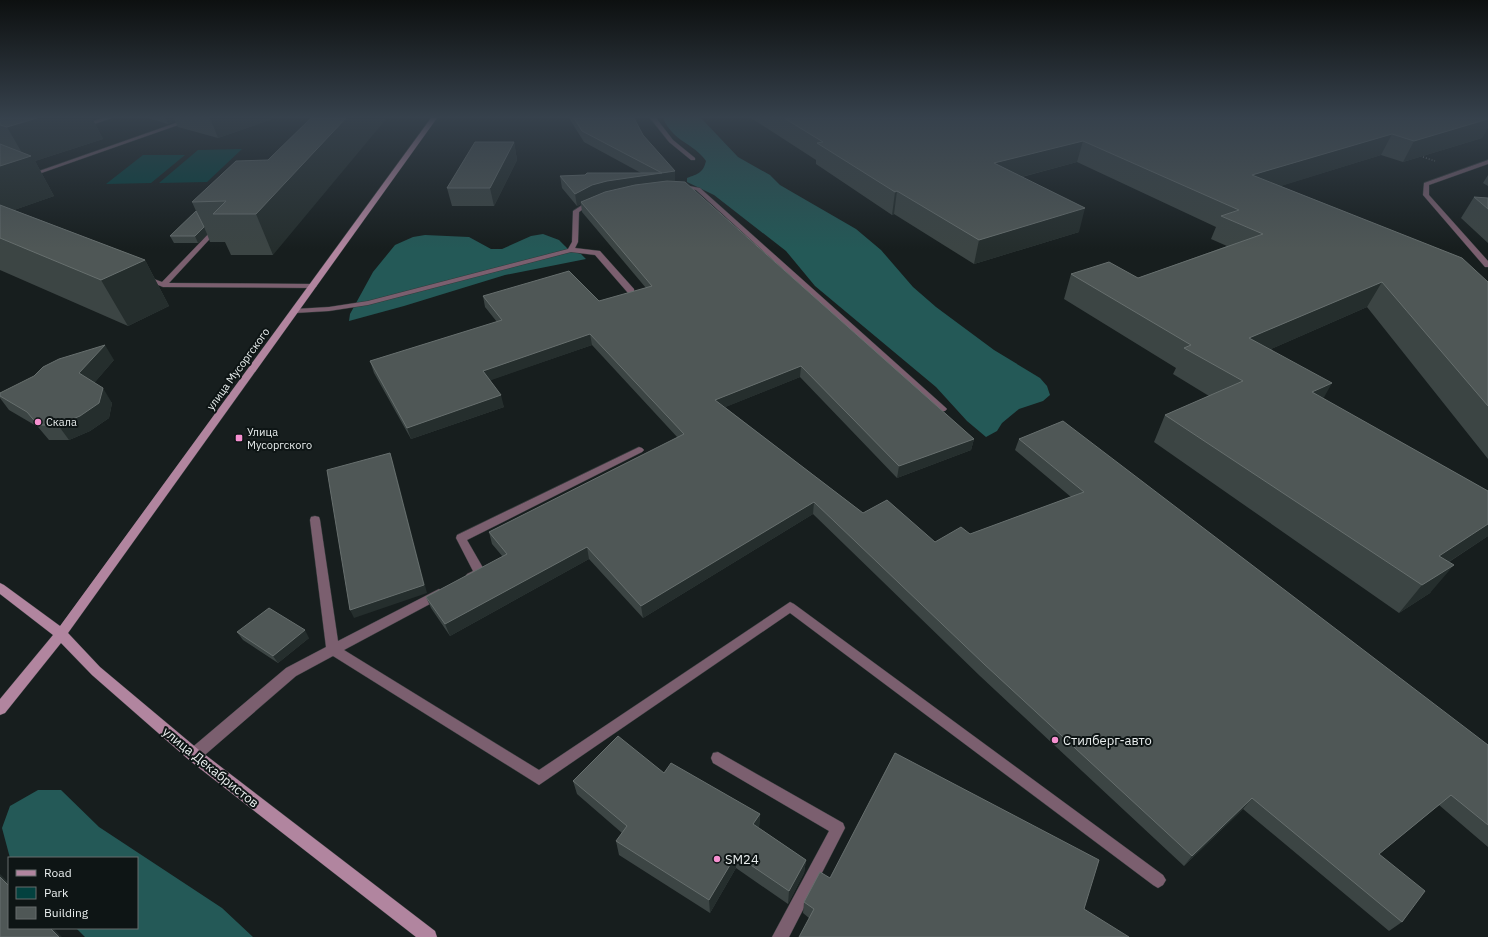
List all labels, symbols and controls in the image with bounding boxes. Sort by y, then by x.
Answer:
street label: улица Мусоргского [203,325,273,413]
place label: Скала [46,415,77,429]
marker: Скала [33,417,43,427]
place label: Улица Мусоргского [247,425,312,452]
marker: Улица Мусоргского [234,433,244,443]
street label: улица Декабристов [159,723,262,812]
place label: Стилберг-авто [1063,732,1152,749]
marker: Стилберг-авто [1050,735,1060,745]
place label: SM24 [725,851,759,868]
marker: SM24 [712,854,722,864]
legend [8,857,138,929]
text: Road [44,865,72,880]
text: Park [44,885,69,900]
text: Building [44,905,89,920]

